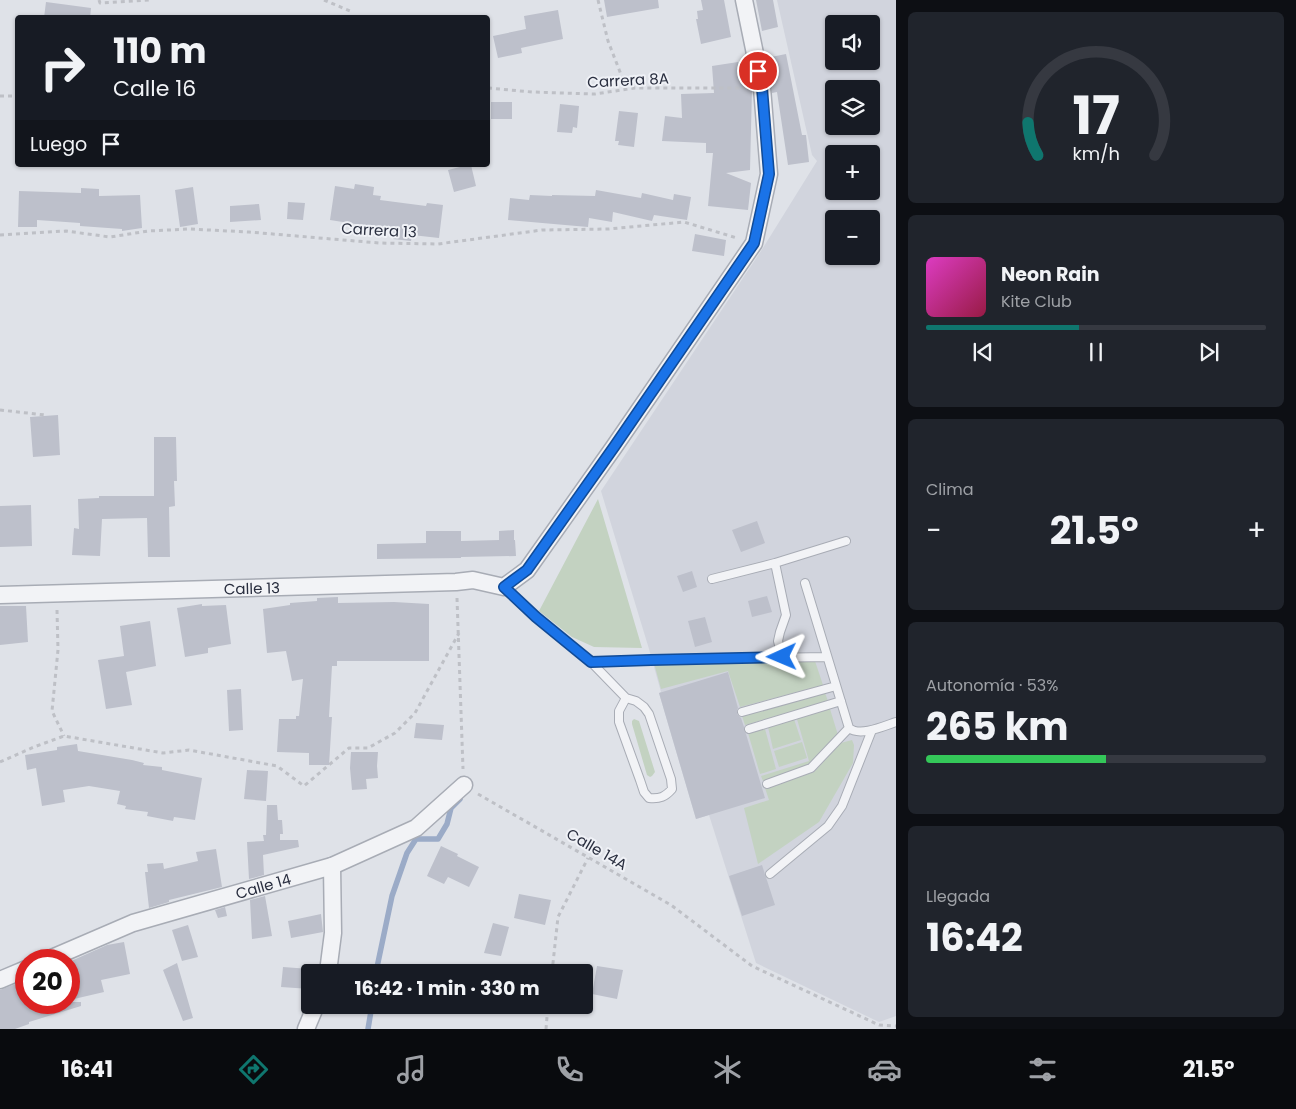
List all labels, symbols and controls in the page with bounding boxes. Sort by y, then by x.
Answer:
map controls [825,15,880,265]
button: sound [825,15,880,70]
text: 110 m [113,26,207,75]
icon: right [30,35,95,100]
pin [737,50,779,92]
icon: arrive [744,57,772,85]
street label: Carrera 8A [587,67,669,93]
text: Calle 16 [113,73,196,104]
text: 17 [1072,79,1120,152]
button: layers [825,80,880,135]
icon: arrive [97,130,125,158]
text: Luego [30,131,87,158]
text: km/h [1072,141,1120,166]
button: + [825,145,880,200]
button: − [825,210,880,265]
street label: Carrera 13 [341,218,417,242]
text: Neon Rain [1001,261,1100,288]
text: Kite Club [1001,290,1072,313]
icon: previous [969,338,997,366]
icon: pause [1082,338,1110,366]
icon: next [1195,338,1223,366]
text: Clima [926,478,974,501]
text: 21.5° [1050,504,1139,557]
text: − [926,511,941,550]
text: + [1247,511,1266,550]
street label: Calle 13 [224,577,280,599]
position arrow [755,630,807,682]
text: Autonomía · 53% [926,674,1058,697]
text: 265 km [926,700,1068,753]
street label: Calle 14A [563,823,631,875]
street label: Calle 14 [233,868,293,904]
text: Llegada [926,885,990,908]
text: 16:42 [926,911,1023,964]
speed limit sign: 20 [15,949,80,1014]
text: 16:42 · 1 min · 330 m [354,975,540,1002]
icon: directions [236,1052,271,1087]
icon: music [394,1052,429,1087]
icon: phone [552,1052,587,1087]
icon: climate [710,1052,745,1087]
icon: car [867,1052,902,1087]
icon: filters [1025,1052,1060,1087]
text: 16:41 [61,1054,113,1085]
text: 21.5° [1183,1054,1235,1085]

